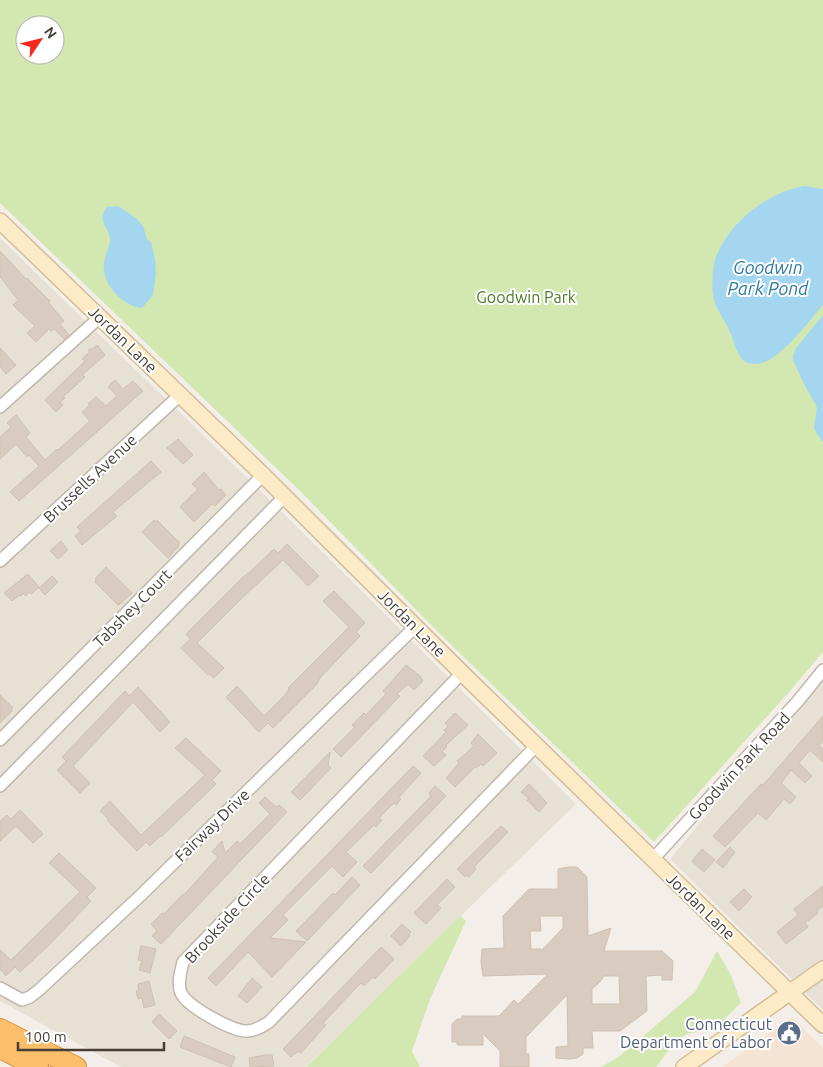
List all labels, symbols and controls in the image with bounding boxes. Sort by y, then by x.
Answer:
north arrow [15,15,65,65]
text: N [41,24,60,41]
water label: Goodwin Park Pond [728,257,809,298]
park label: Goodwin Park [476,288,576,306]
street label: Jordan Lane [85,302,161,376]
street label: Brussells Avenue [40,430,140,526]
street label: Tabshey Court [89,565,175,651]
street label: Jordan Lane [375,586,449,660]
street label: Goodwin Park Road [685,709,793,823]
street label: Fairway Drive [171,785,253,865]
street label: Brookside Circle [181,869,273,967]
street label: Jordan Lane [663,869,739,943]
place label: Connecticut Department of Labor [620,1015,773,1051]
scale bar [18,1020,164,1052]
public building icon: Connecticut Department of Labor [776,1020,802,1046]
text: 100 m [25,1028,67,1045]

